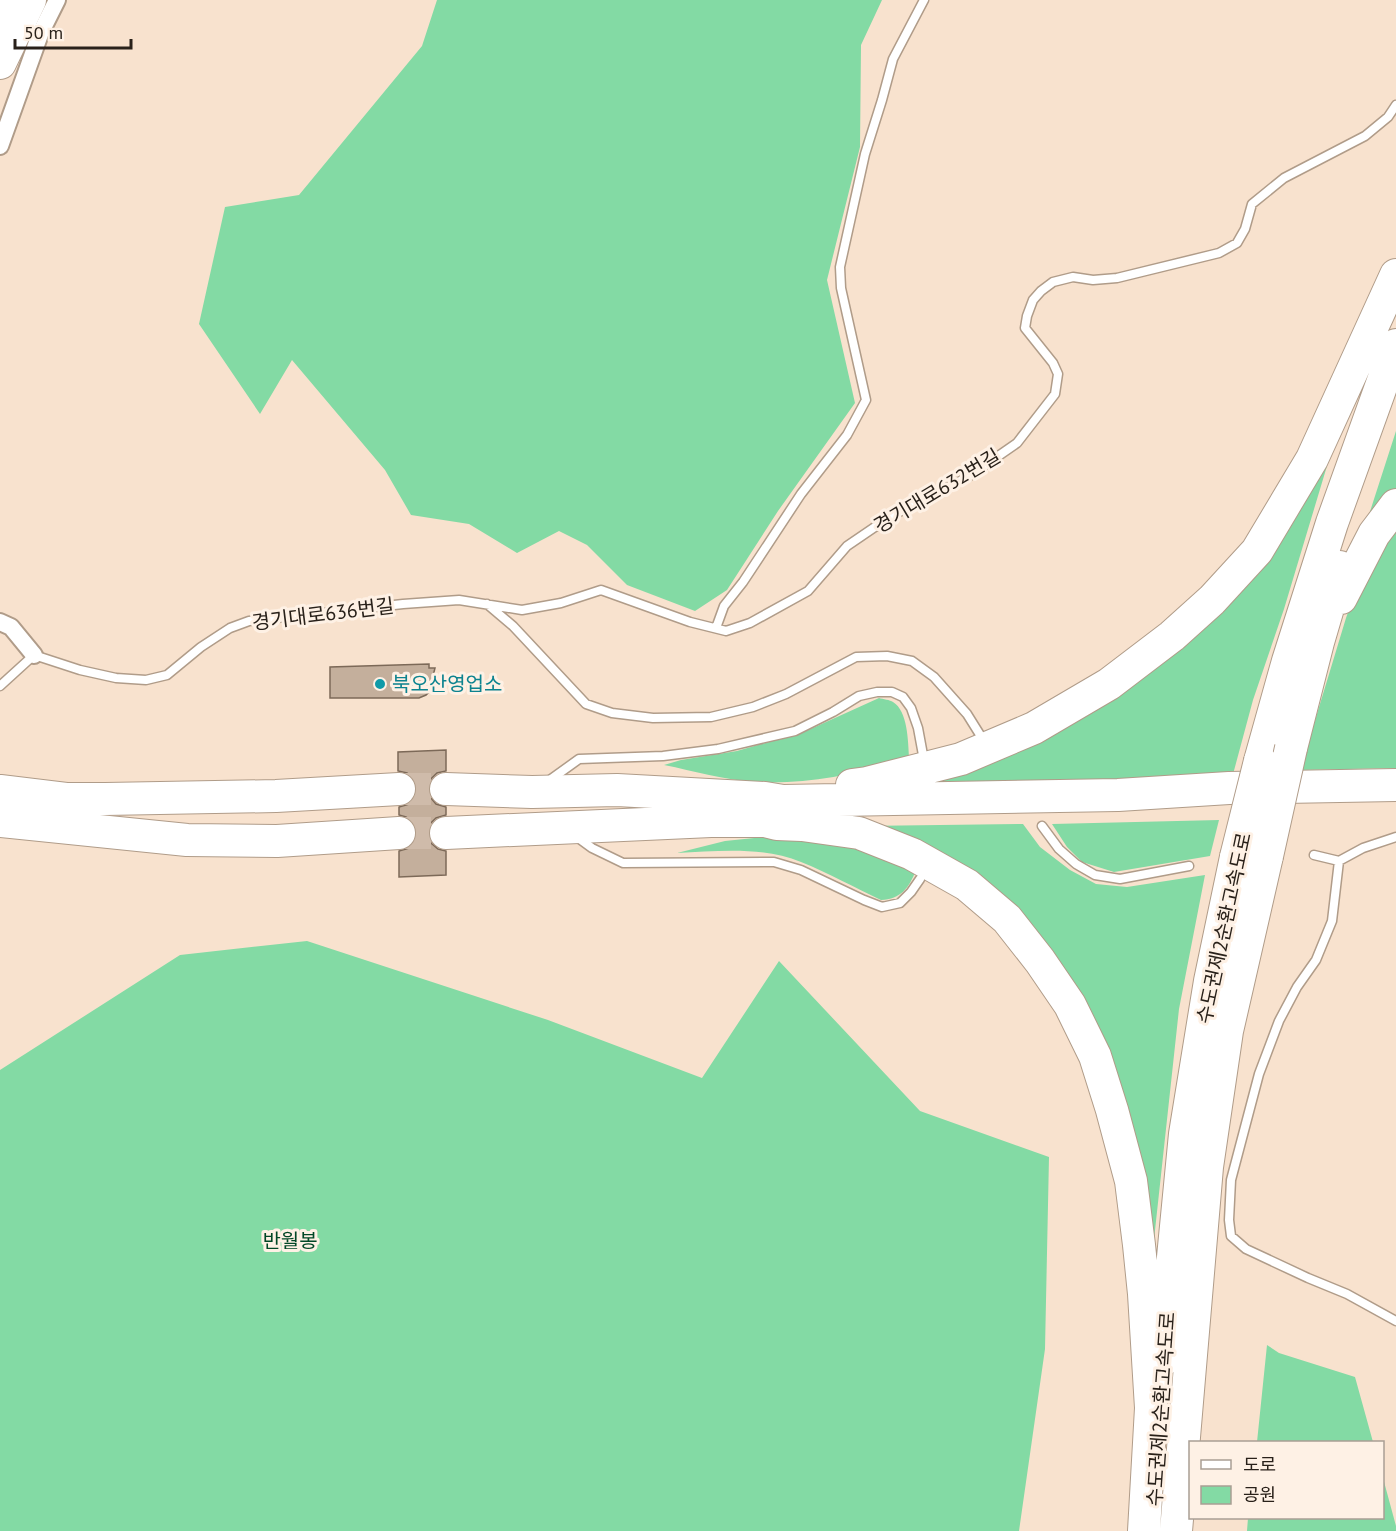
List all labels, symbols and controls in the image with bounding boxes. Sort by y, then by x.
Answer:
scale bar [15,12,130,50]
text: 50 m [24,21,63,44]
street label: 경기대로632번길 [869,443,1005,539]
street label: 경기대로636번길 [250,592,396,636]
place label: 북오산영업소 [392,671,502,697]
marker: 북오산영업소 [373,677,387,691]
street label: 수도권제2순환고속도로 [1191,830,1257,1026]
park label: 반월봉 [262,1228,318,1254]
street label: 수도권제2순환고속도로 [1141,1311,1181,1507]
legend [1189,1441,1384,1519]
text: 도로 [1243,1453,1276,1476]
text: 공원 [1243,1483,1276,1506]

